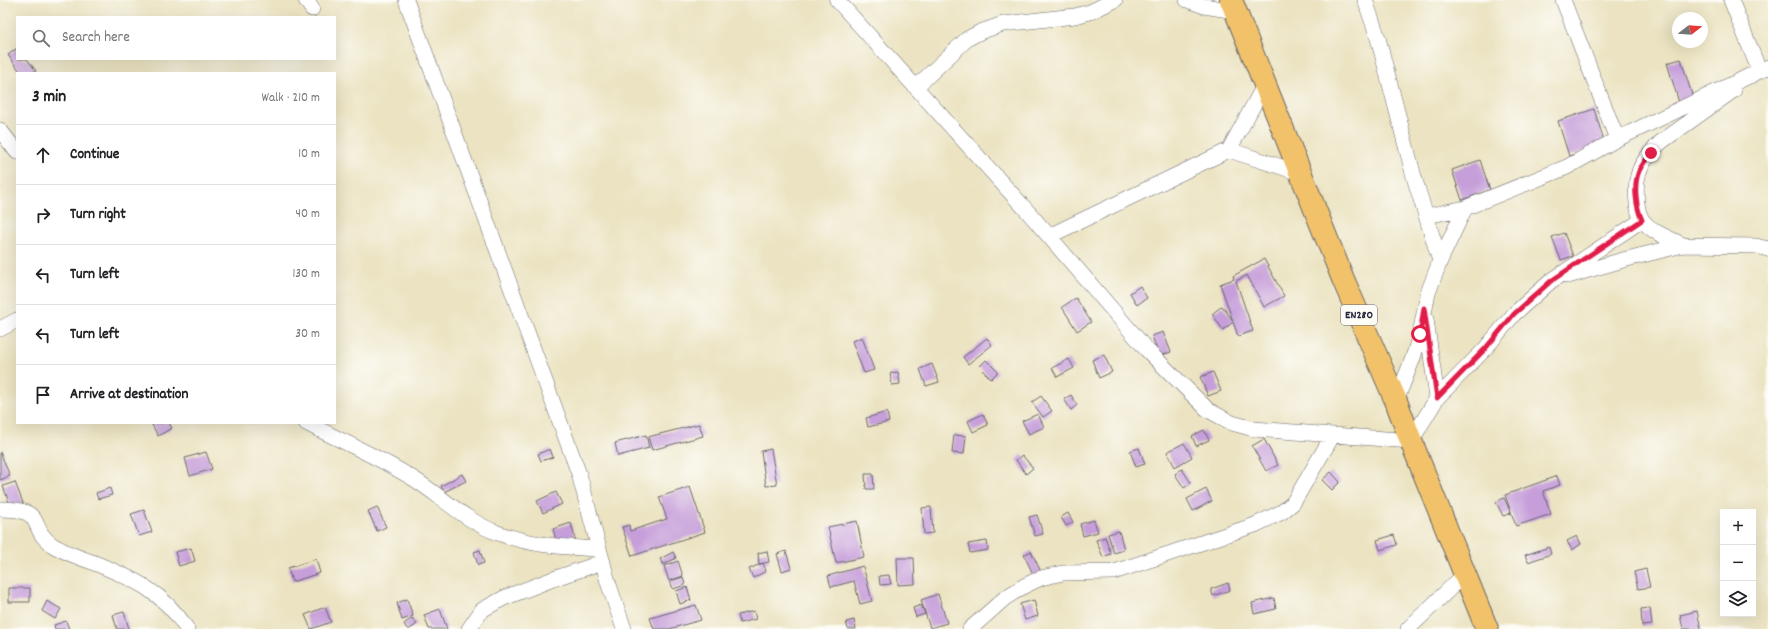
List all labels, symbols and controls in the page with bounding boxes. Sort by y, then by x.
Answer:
north arrow [1672,12,1708,48]
search box [16,16,336,60]
icon: search [30,27,52,49]
text: Search here [62,27,130,49]
text: 3 min [32,86,66,110]
text: Walk · 210 m [262,89,320,108]
icon: ahead [32,144,54,166]
text: Continue [70,144,119,166]
route end [1642,144,1660,162]
text: 10 m [298,145,320,164]
icon: right [32,204,54,226]
text: Turn right [70,204,126,226]
text: 40 m [296,205,320,224]
icon: left [32,264,54,286]
text: Turn left [70,264,119,286]
text: 130 m [292,265,320,284]
road number: EN280 [1341,305,1377,325]
icon: left [32,324,54,346]
text: Turn left [70,324,119,346]
text: 30 m [295,325,320,344]
route start [1411,325,1429,343]
icon: arrive [32,384,54,406]
text: Arrive at destination [70,384,188,406]
map controls [1720,509,1756,617]
button: + [1720,509,1756,545]
button: − [1720,545,1756,581]
button: layers [1720,581,1756,617]

